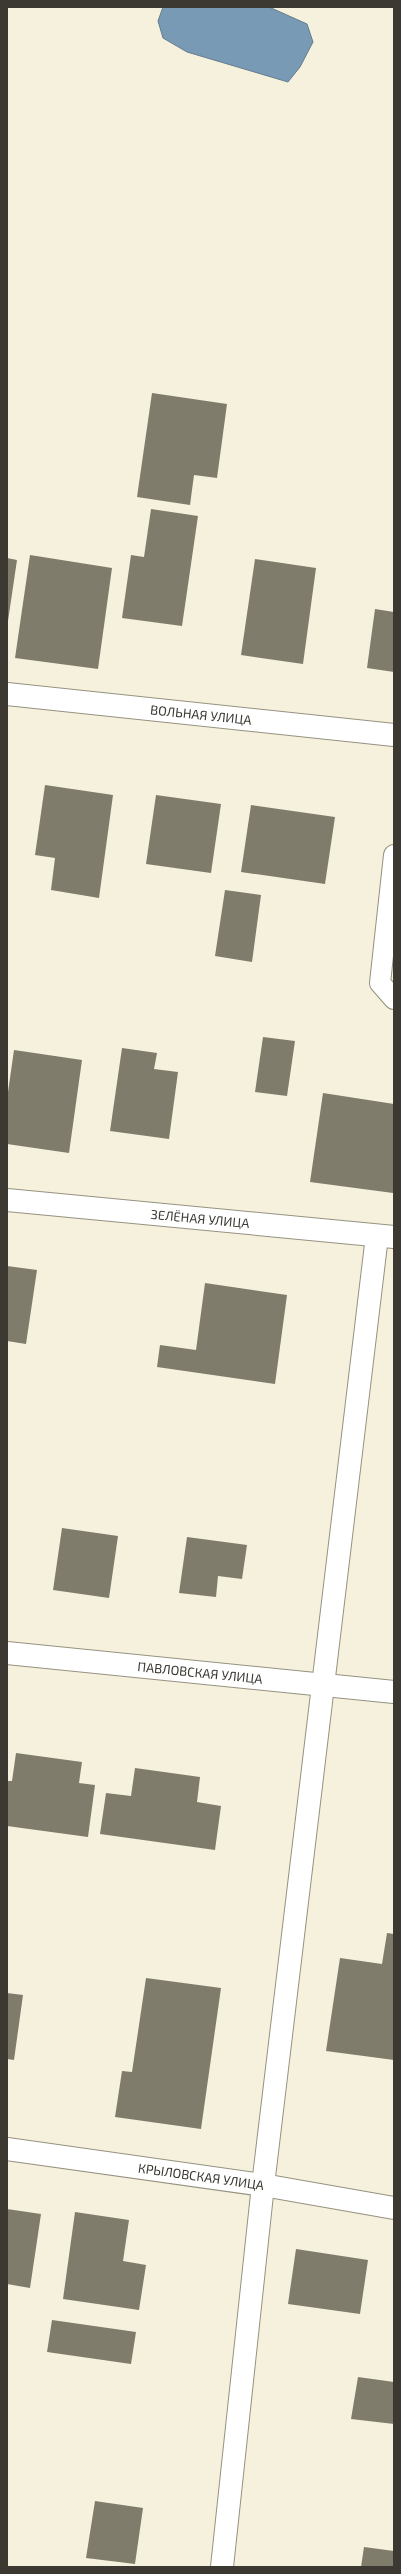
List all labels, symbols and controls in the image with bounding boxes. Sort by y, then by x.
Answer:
street label: ВОЛЬНАЯ УЛИЦА [149,701,252,728]
street label: ЗЕЛЁНАЯ УЛИЦА [150,1206,250,1231]
street label: ПАВЛОВСКАЯ УЛИЦА [137,1658,263,1687]
street label: КРЫЛОВСКАЯ УЛИЦА [137,2160,265,2193]

